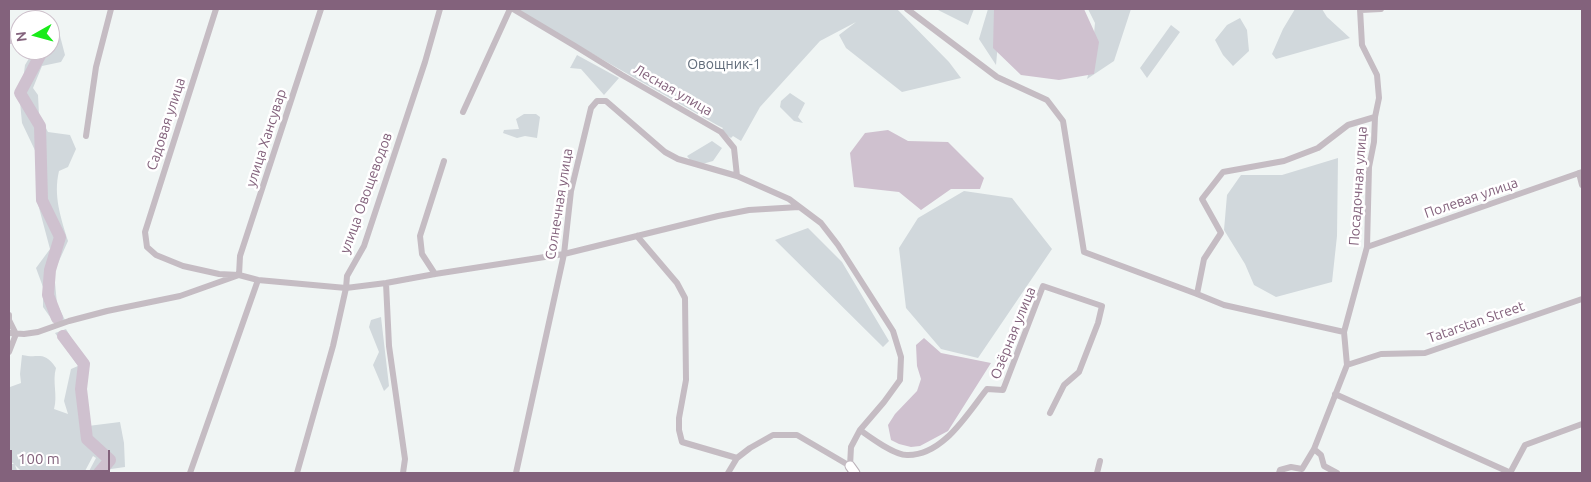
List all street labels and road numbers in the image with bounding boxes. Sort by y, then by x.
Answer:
street label: Лесная улица [631,61,715,119]
street label: Садовая улица [143,76,189,172]
street label: улица Хансувар [242,87,290,189]
street label: Посадочная улица [1345,126,1371,246]
street label: улица Овощеводов [336,130,396,256]
street label: Солнечная улица [542,147,576,261]
street label: Полевая улица [1422,174,1520,222]
street label: Озёрная улица [987,284,1039,382]
street label: Tatarstan Street [1425,298,1527,346]

